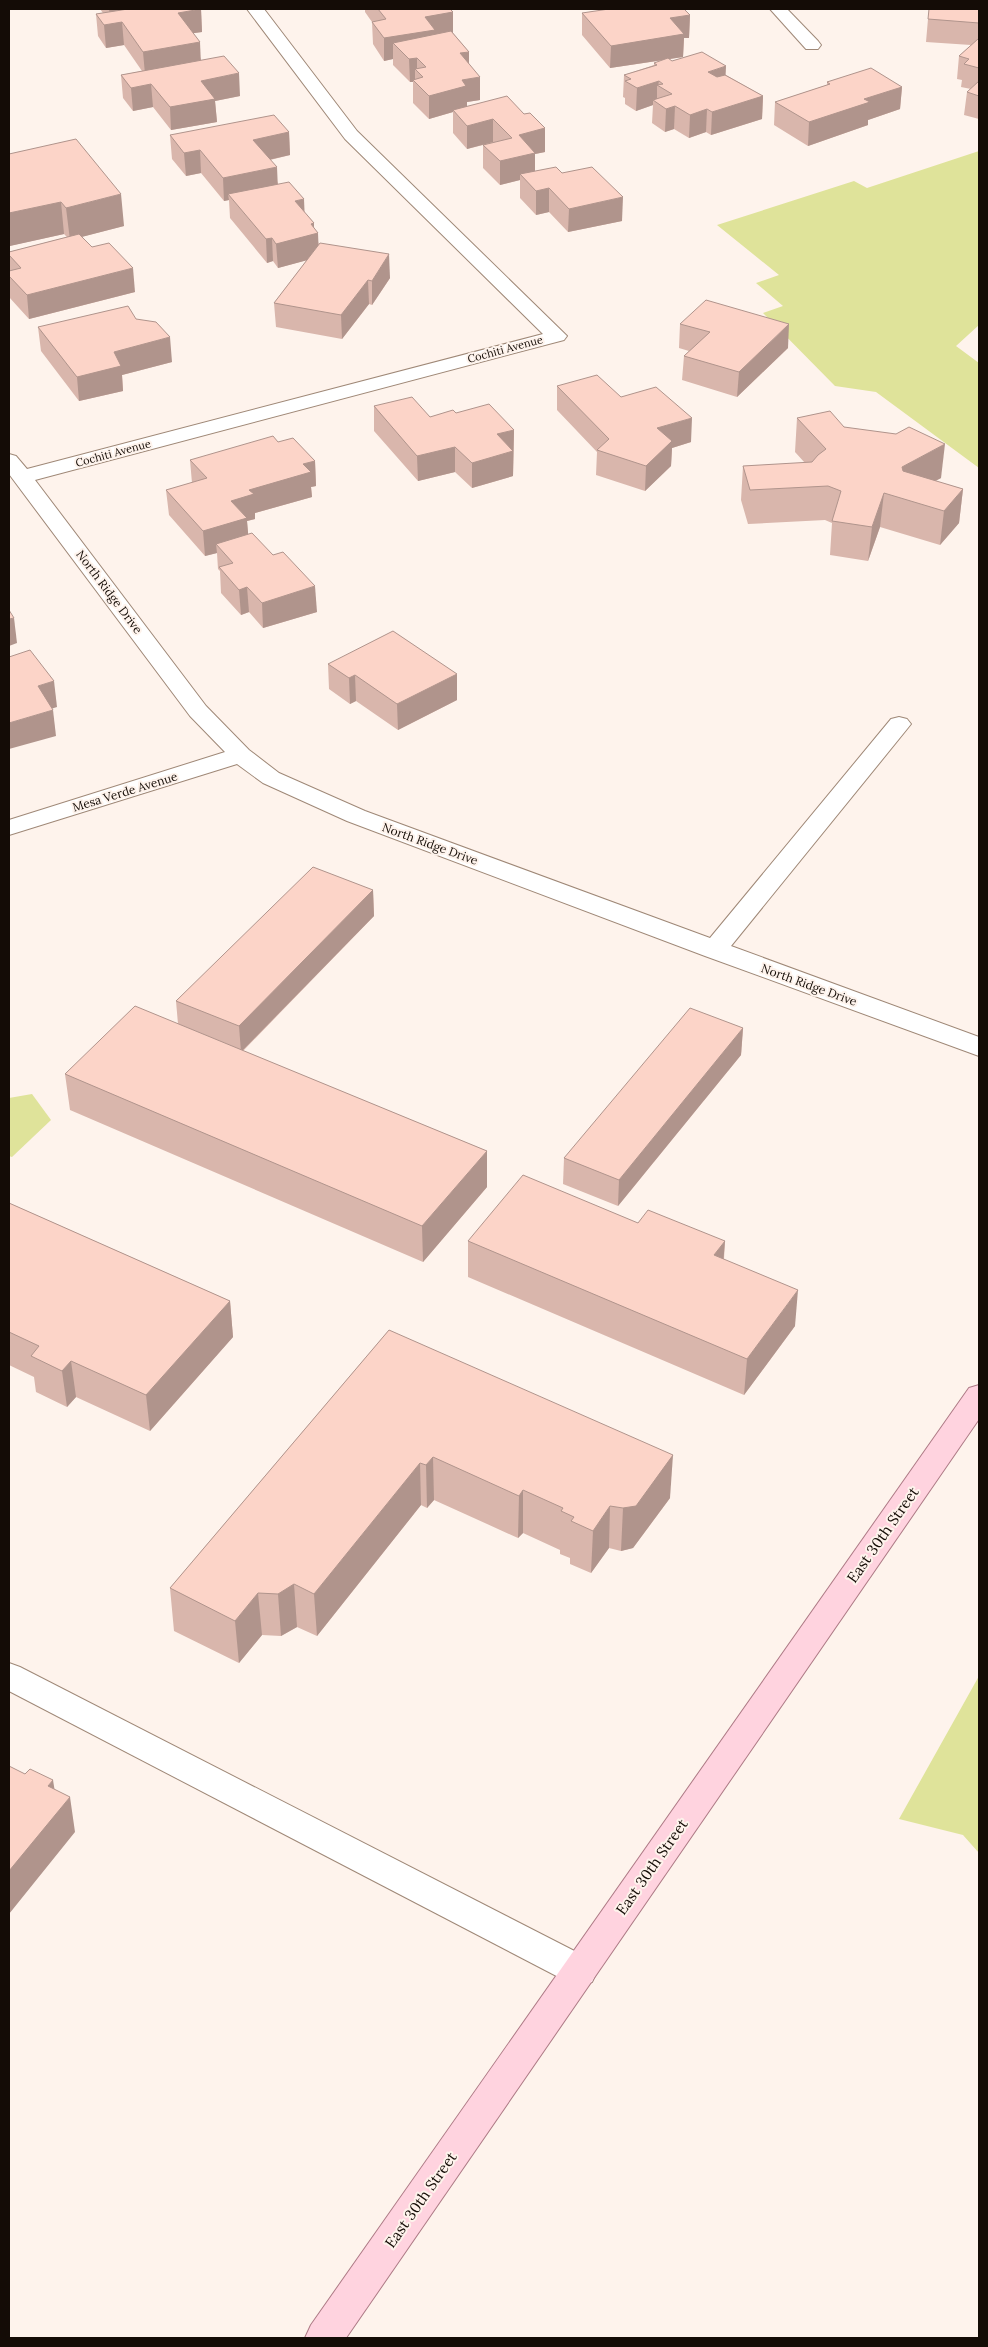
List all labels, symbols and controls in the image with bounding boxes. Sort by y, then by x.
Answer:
street label: Cochiti Avenue [466,332,544,366]
street label: Cochiti Avenue [74,436,152,470]
street label: North Ridge Drive [73,547,146,637]
street label: Mesa Verde Avenue [71,768,180,815]
street label: North Ridge Drive [380,819,480,868]
street label: North Ridge Drive [759,960,859,1009]
street label: East 30th Street [842,1483,923,1586]
street label: East 30th Street [611,1815,692,1918]
street label: East 30th Street [380,2148,461,2251]

